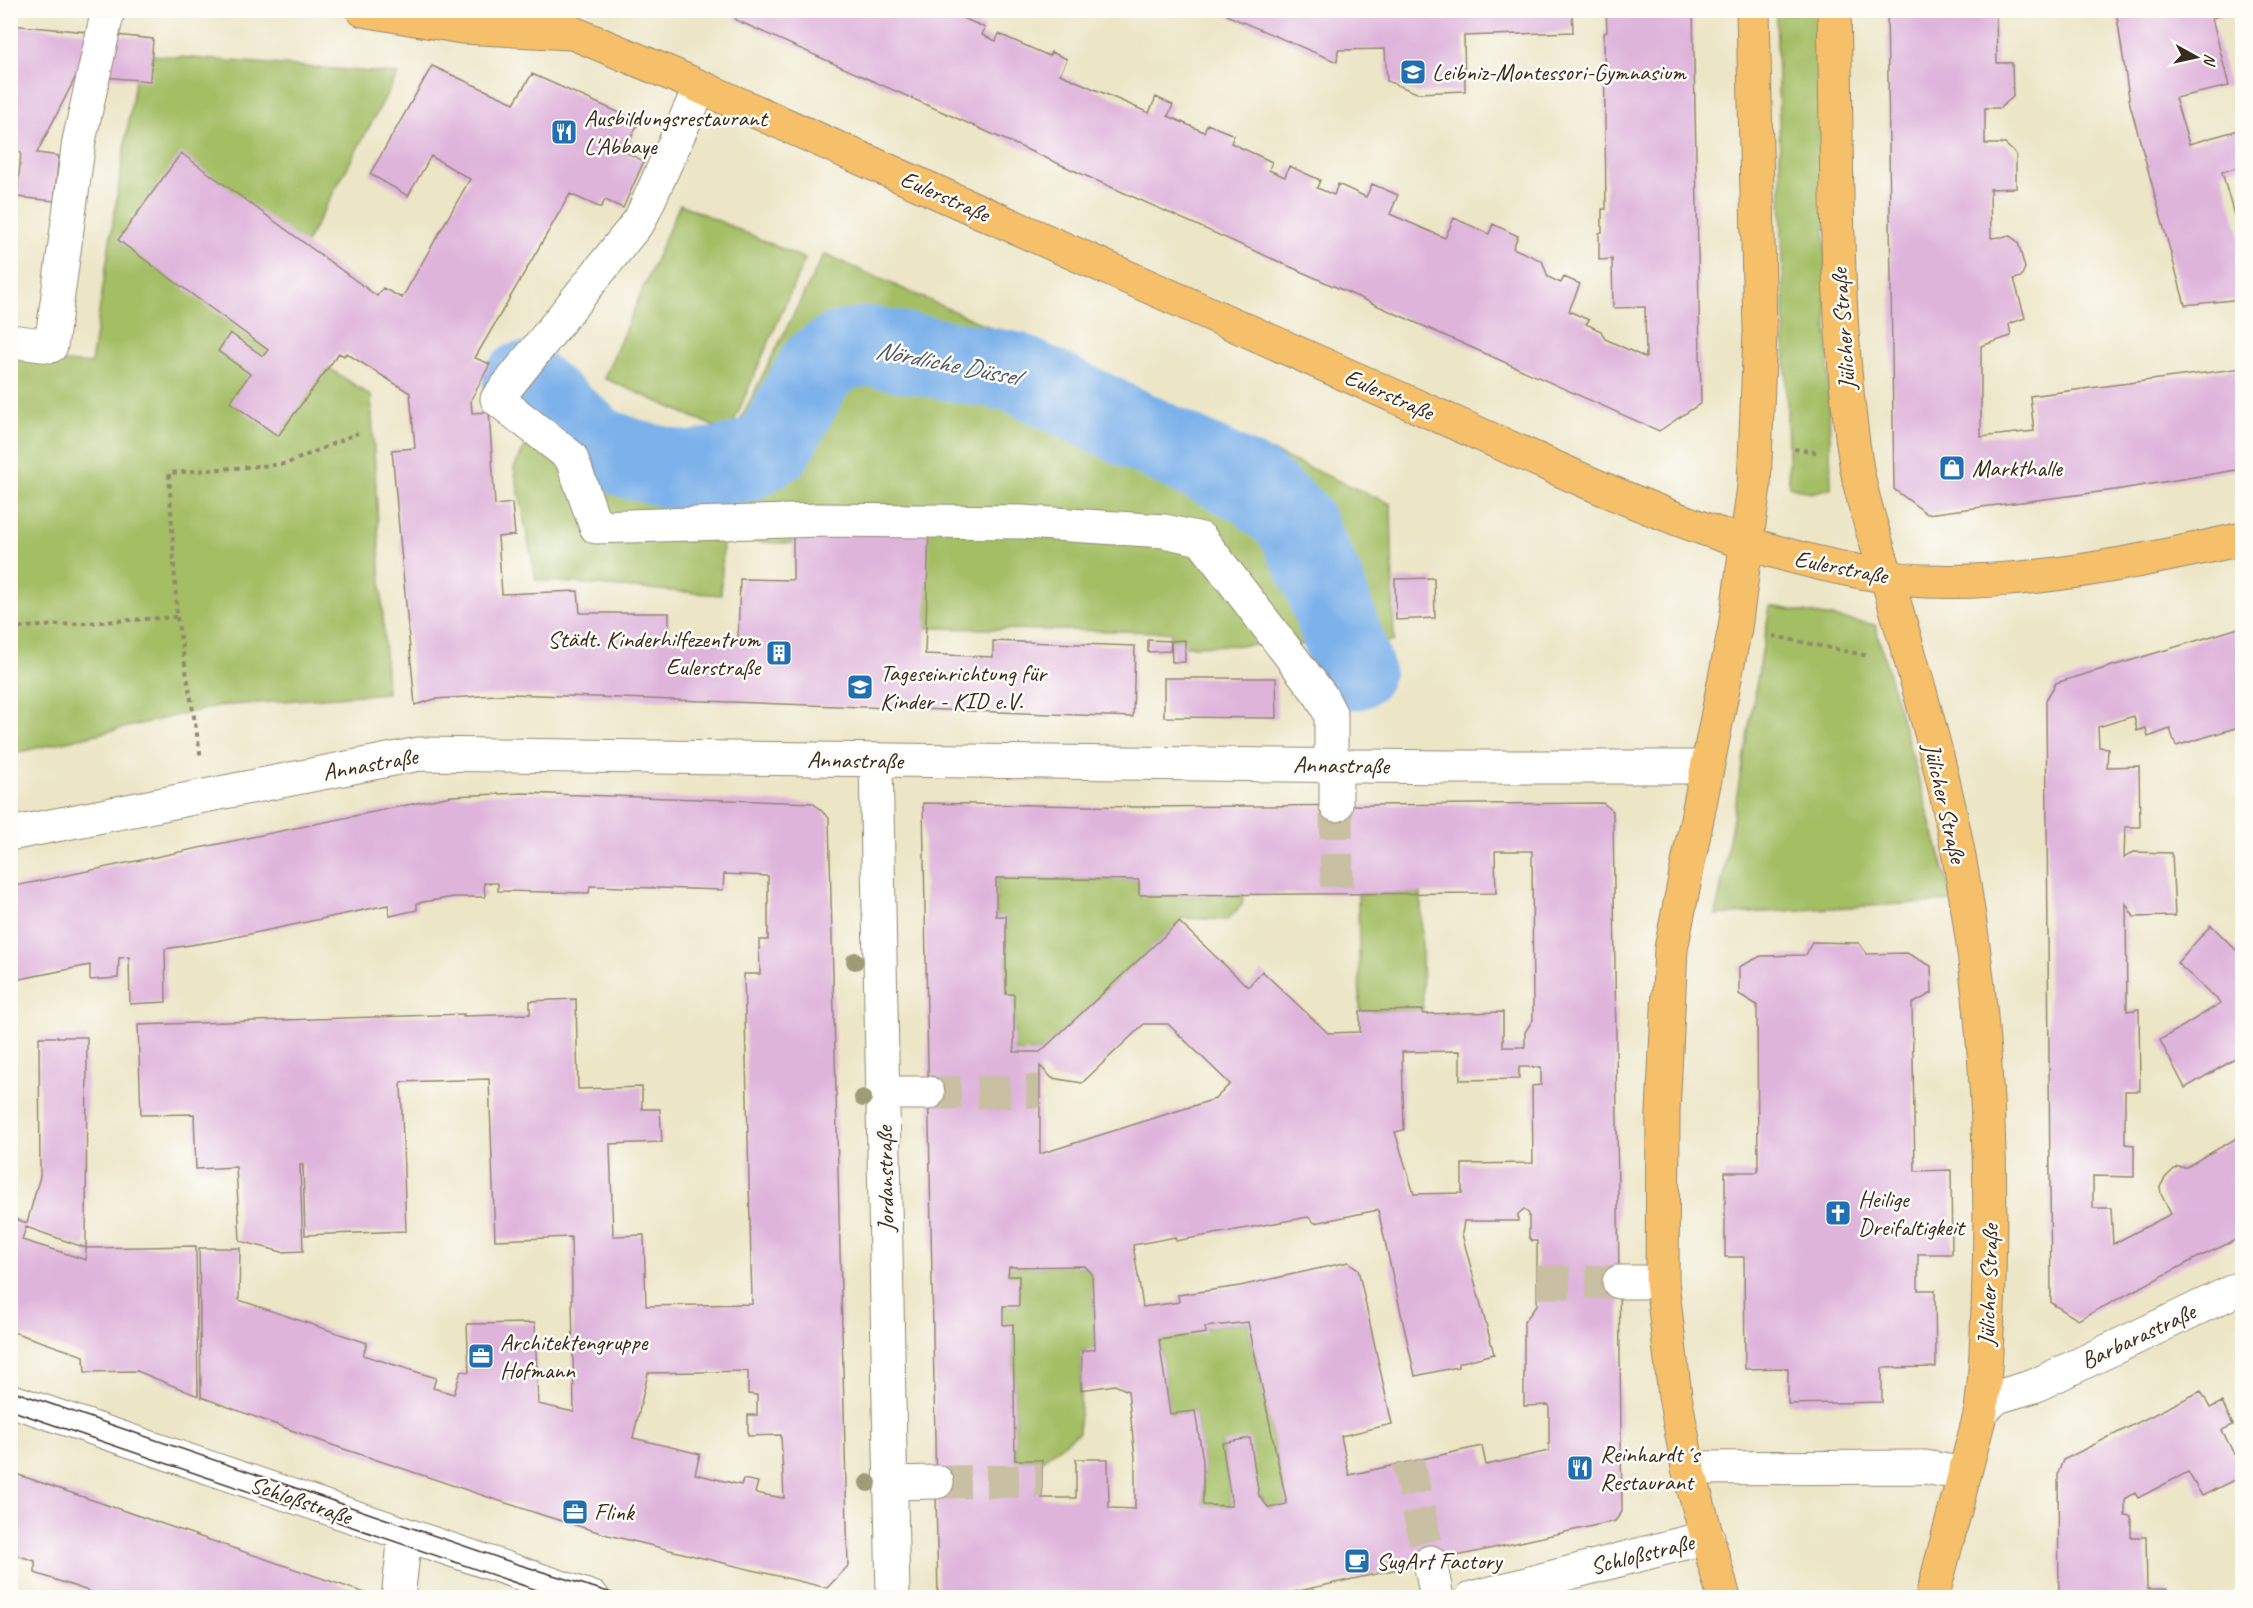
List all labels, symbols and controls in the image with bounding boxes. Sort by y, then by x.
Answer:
north arrow [2166,27,2226,87]
text: N [2199,53,2220,68]
school or university icon: Leibniz-Montessori-Gymnasium [1398,57,1428,87]
place label: Leibniz-Montessori-Gymnasium [1432,57,1687,87]
place label: Ausbildungsrestaurant L'Abbaye [584,103,769,161]
restaurant icon: Ausbildungsrestaurant L'Abbaye [549,117,579,147]
street label: Eulerstraße [896,163,996,230]
street label: Jülicher Straße [1824,265,1862,392]
water label: Nördliche Düssel [873,333,1030,395]
street label: Eulerstraße [1340,361,1440,428]
shop icon: Markthalle [1937,453,1967,483]
place label: Markthalle [1972,453,2064,483]
street label: Eulerstraße [1792,543,1892,591]
place label: Städt. Kinderhilfezentrum Eulerstraße [547,624,762,682]
building icon: Städt. Kinderhilfezentrum Eulerstraße [764,638,794,668]
place label: Tageseinrichtung für Kinder - KID e.V. [880,658,1048,716]
school or university icon: Tageseinrichtung für Kinder - KID e.V. [845,672,875,702]
street label: Jülicher Straße [1916,739,1974,868]
street label: Annastraße [320,741,422,787]
street label: Annastraße [807,744,905,776]
street label: Annastraße [1293,749,1391,781]
street label: Jordanstraße [869,1124,901,1233]
place label: Heilige Dreifaltigkeit [1858,1184,1966,1242]
church icon: Heilige Dreifaltigkeit [1823,1198,1853,1228]
street label: Jülicher Straße [1971,1221,2005,1347]
street label: Barbarastraße [2076,1296,2202,1376]
place label: Architektengruppe Hofmann [500,1327,649,1385]
office icon: Architektengruppe Hofmann [466,1341,496,1371]
place label: Reinhardt´s Restaurant [1600,1439,1702,1497]
restaurant icon: Reinhardt´s Restaurant [1565,1453,1595,1483]
street label: Schloßstraße [246,1469,358,1532]
office icon: Flink [560,1497,590,1527]
place label: Flink [594,1497,636,1527]
street label: Schloßstraße [1587,1526,1699,1581]
cafe icon: SugArt Factory [1342,1546,1372,1576]
place label: SugArt Factory [1376,1546,1503,1576]

